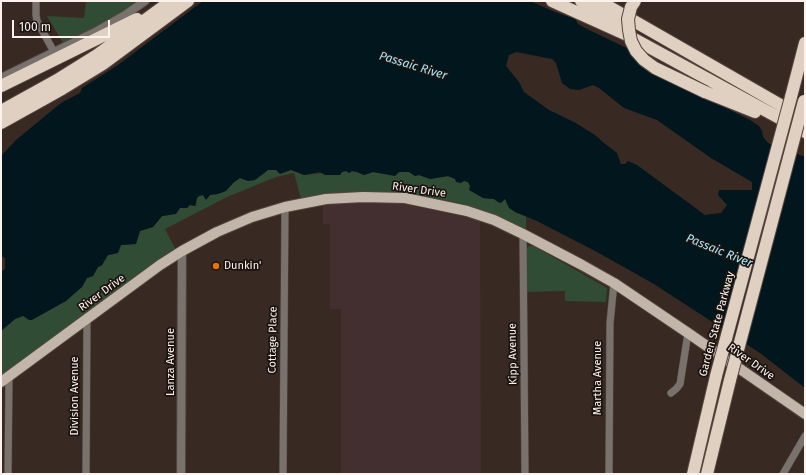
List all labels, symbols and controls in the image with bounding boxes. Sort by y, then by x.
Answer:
scale bar [14,12,112,38]
text: 100 m [19,20,51,34]
water label: Passaic River [377,49,449,83]
street label: River Drive [391,180,447,200]
water label: Passaic River [684,231,754,271]
place label: Dunkin' [224,259,261,273]
marker: Dunkin' [211,261,221,271]
street label: Garden State Parkway [697,270,737,378]
street label: River Drive [76,272,128,314]
street label: Cottage Place [266,306,280,374]
street label: Kipp Avenue [506,323,520,385]
street label: Lanza Avenue [164,328,178,396]
street label: Martha Avenue [591,341,605,415]
street label: River Drive [725,341,777,383]
street label: Division Avenue [68,356,82,436]

